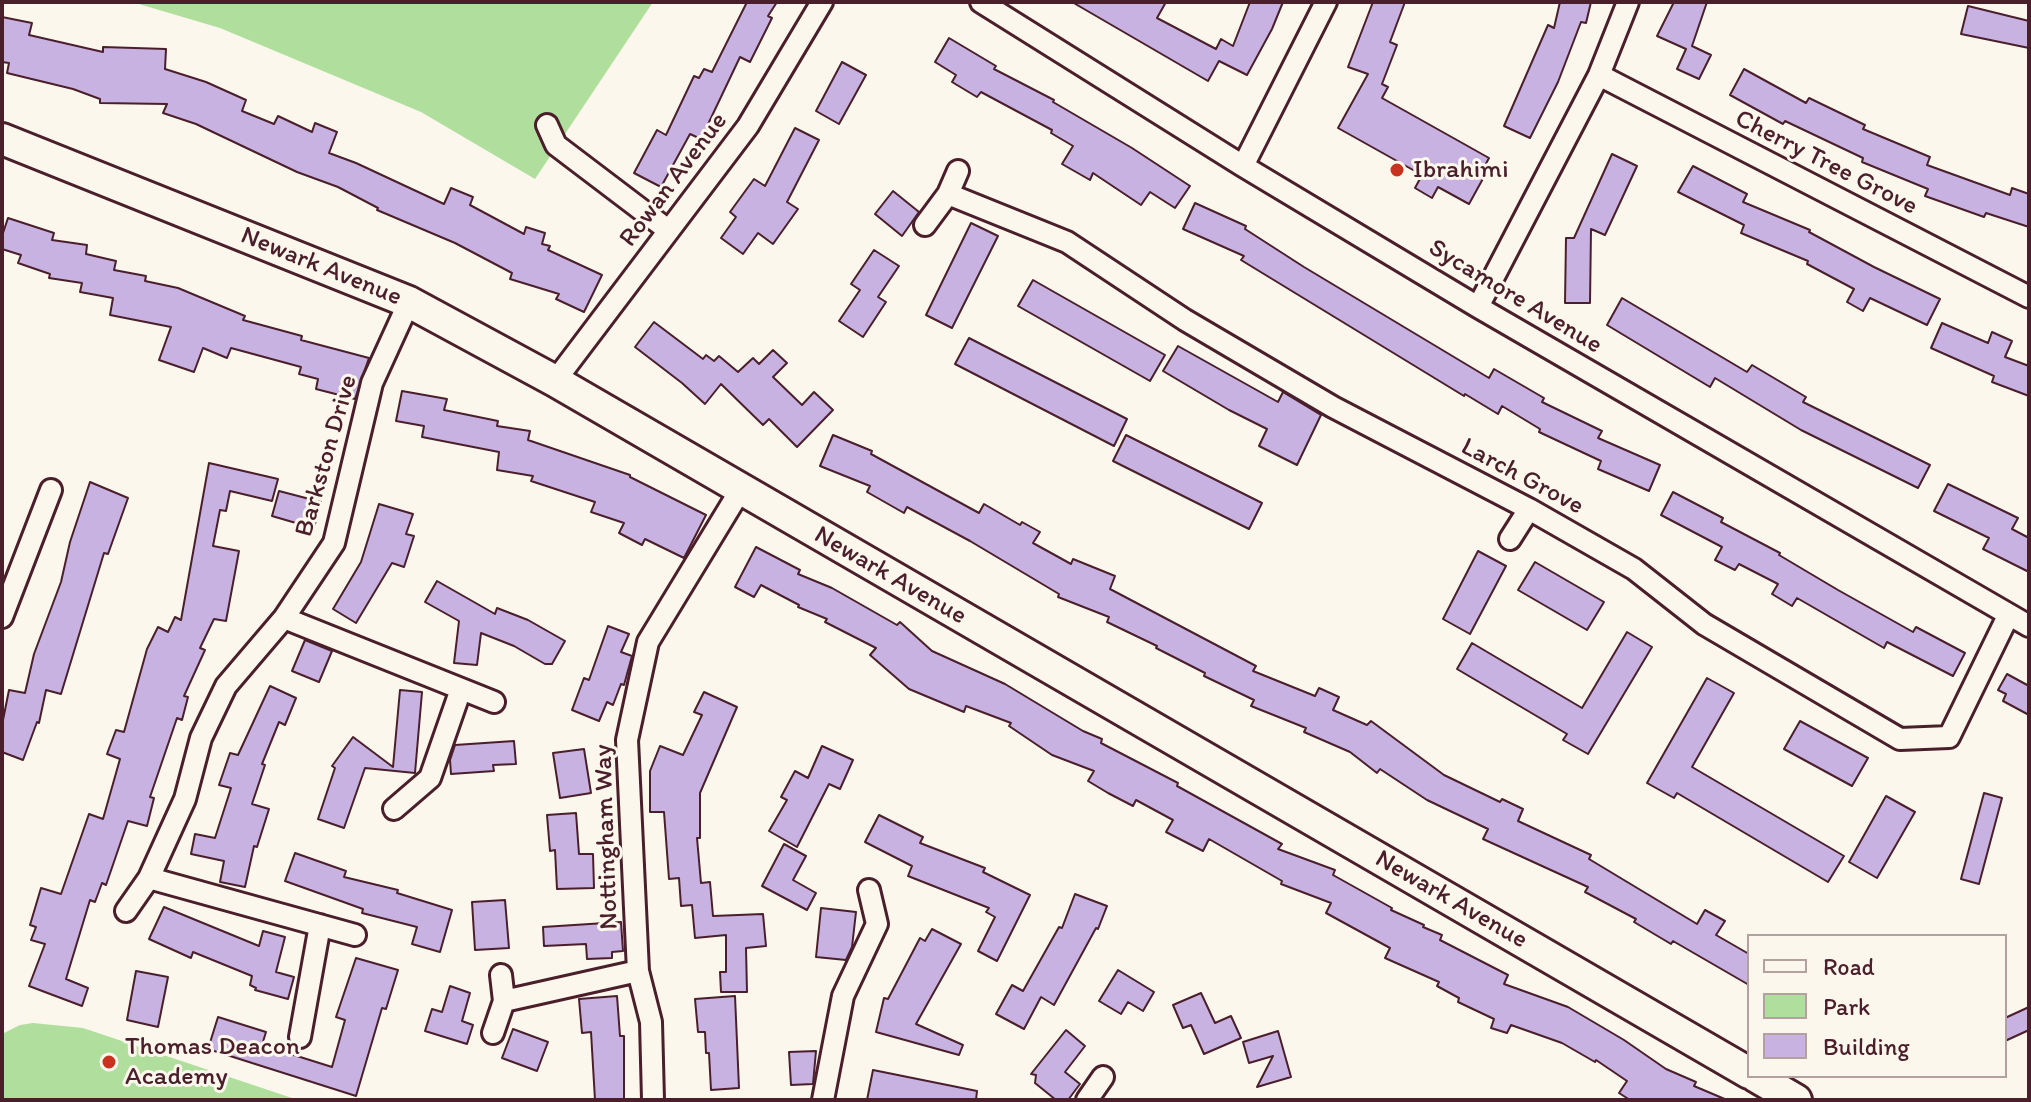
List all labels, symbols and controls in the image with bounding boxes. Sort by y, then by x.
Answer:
street label: Cherry Tree Grove [1729,104,1923,222]
street label: Rowan Avenue [613,107,735,253]
place label: Ibrahimi [1413,154,1509,186]
marker: Ibrahimi [1388,161,1406,179]
street label: Newark Avenue [236,221,406,313]
street label: Sycamore Avenue [1422,233,1608,361]
street label: Barkston Drive [289,371,365,541]
street label: Larch Grove [1455,432,1589,522]
street label: Newark Avenue [808,520,972,632]
street label: Nottingham Way [588,744,626,930]
street label: Newark Avenue [1369,844,1533,956]
legend [1747,934,2007,1078]
text: Road [1823,952,1875,981]
text: Park [1823,992,1870,1021]
place label: Thomas Deacon Academy [125,1031,300,1092]
text: Building [1823,1032,1910,1061]
marker: Thomas Deacon Academy [100,1053,118,1071]

